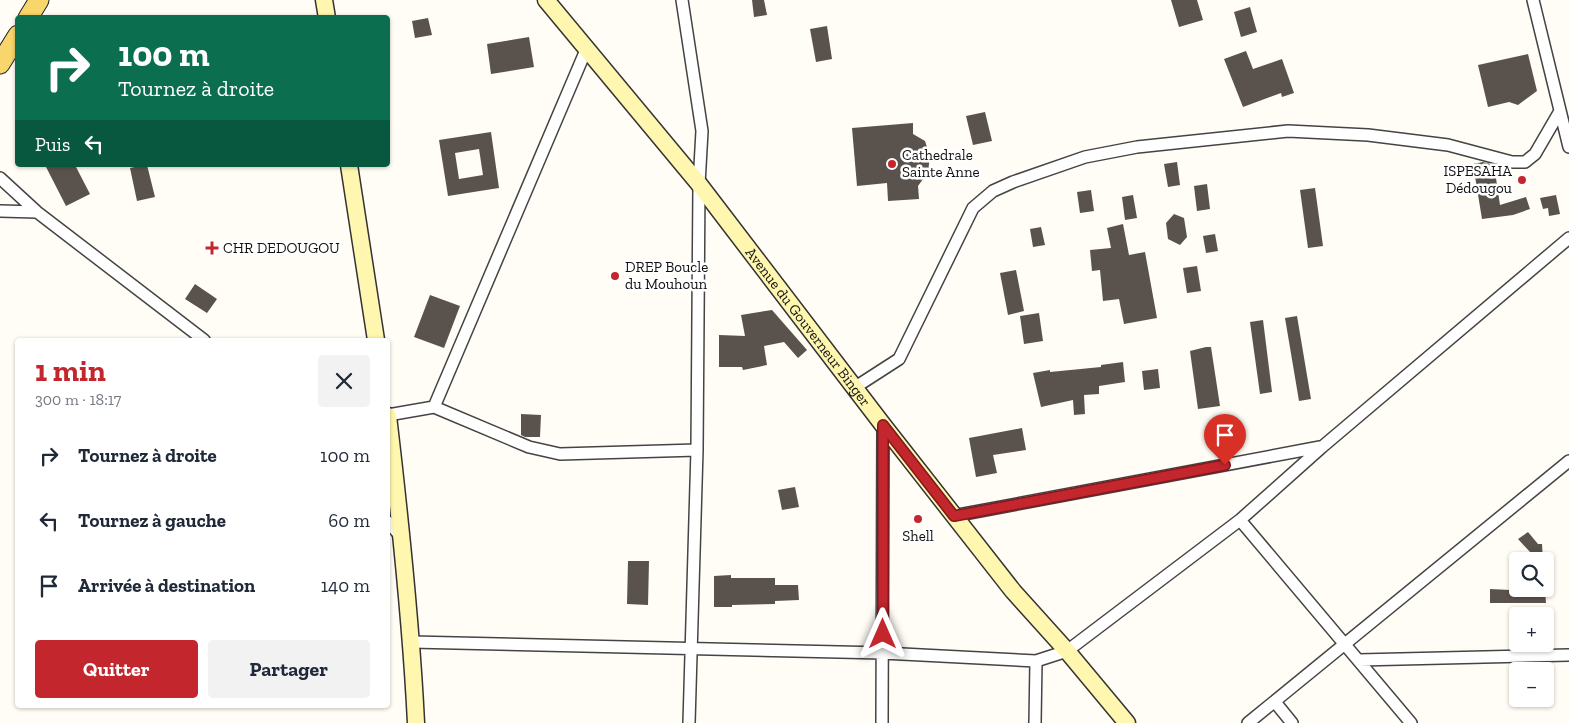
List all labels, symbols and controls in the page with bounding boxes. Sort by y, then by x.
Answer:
text: 100 m [118,33,210,75]
icon: right [35,35,100,100]
text: Tournez à droite [118,75,274,102]
icon: left [80,130,108,158]
text: Puis [35,133,70,156]
place label: Cathedrale Sainte Anne [902,146,980,181]
marker: Cathedrale Sainte Anne [886,158,898,170]
place label: ISPESAHA Dédougou [1443,162,1513,197]
marker: ISPESAHA Dédougou [1516,174,1528,186]
place label: CHR DEDOUGOU [223,239,340,257]
marker: CHR DEDOUGOU [205,241,219,255]
street label: Avenue du Gouverneur Binger [742,244,874,410]
place label: DREP Boucle du Mouhoun [625,258,708,293]
marker: DREP Boucle du Mouhoun [609,270,621,282]
text: 1 min [35,353,106,389]
button: close [318,355,370,407]
text: 300 m · 18:17 [35,390,121,409]
pin [1204,414,1246,465]
icon: arrive [1211,421,1239,449]
icon: right [35,442,63,470]
text: Tournez à droite [78,444,217,467]
text: 100 m [320,444,370,467]
icon: left [35,507,63,535]
text: Tournez à gauche [78,509,226,532]
text: 60 m [328,509,370,532]
marker: Shell [912,513,924,525]
place label: Shell [902,527,934,545]
map controls [1509,552,1554,707]
button: search [1509,552,1554,597]
icon: arrive [35,572,63,600]
text: Arrivée à destination [78,574,255,597]
text: 140 m [321,574,370,597]
position arrow [856,607,908,659]
button: + [1509,607,1554,652]
button: Quitter [35,640,198,698]
button: Partager [208,640,370,698]
button: − [1509,662,1554,707]

